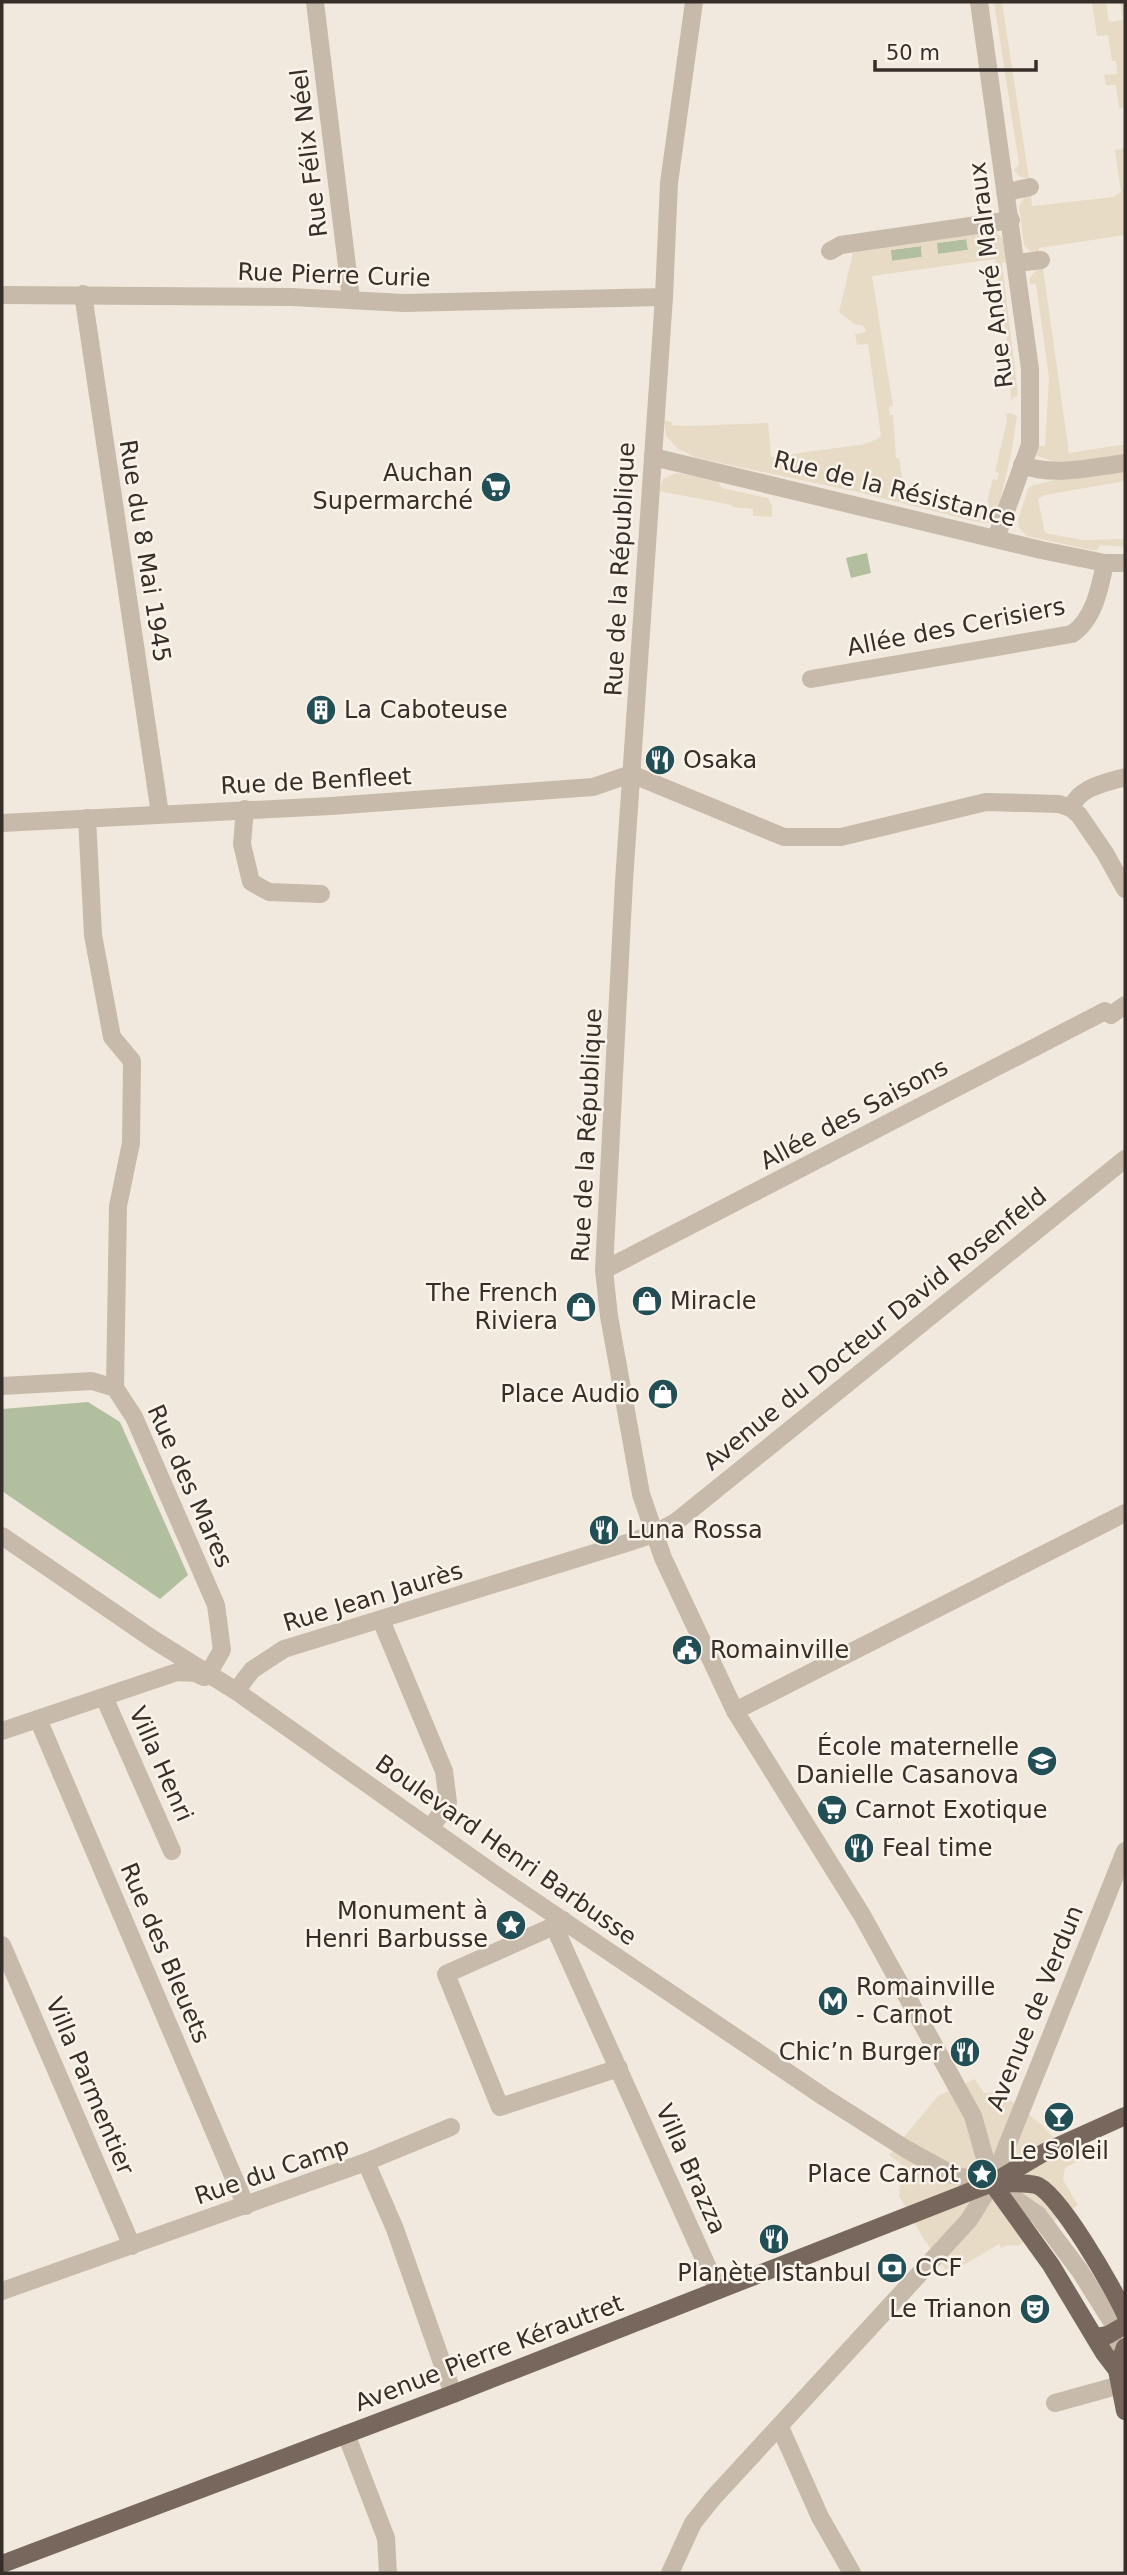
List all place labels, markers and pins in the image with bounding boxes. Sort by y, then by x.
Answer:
place label: Auchan Supermarché [313,459,473,515]
supermarket icon: Auchan Supermarché [479,470,513,504]
building icon: La Caboteuse [304,693,338,727]
place label: La Caboteuse [344,696,508,724]
restaurant icon: Osaka [643,743,677,777]
place label: Osaka [683,746,757,774]
place label: The French Riviera [425,1279,558,1335]
shop icon: Miracle [630,1284,664,1318]
place label: Miracle [670,1287,757,1315]
shop icon: The French Riviera [564,1290,598,1324]
shop icon: Place Audio [646,1377,680,1411]
place label: Place Audio [500,1380,640,1408]
restaurant icon: Luna Rossa [587,1513,621,1547]
place label: Luna Rossa [627,1516,763,1544]
public building icon: Romainville [670,1633,704,1667]
place label: Romainville [710,1636,849,1664]
place label: École maternelle Danielle Casanova [796,1732,1019,1789]
school or university icon: École maternelle Danielle Casanova [1025,1744,1059,1778]
supermarket icon: Carnot Exotique [815,1793,849,1827]
place label: Carnot Exotique [855,1796,1047,1824]
restaurant icon: Feal time [842,1831,876,1865]
place label: Feal time [882,1834,992,1862]
place label: Monument à Henri Barbusse [305,1897,488,1953]
place icon: Monument à Henri Barbusse [494,1908,528,1942]
place label: Romainville - Carnot [856,1973,995,2029]
metro station icon: Romainville - Carnot [816,1984,850,2018]
restaurant icon: Chic’n Burger [948,2035,982,2069]
place label: Chic’n Burger [779,2038,942,2066]
bar icon: Le Soleil [1042,2100,1076,2134]
place label: Le Soleil [1009,2137,1109,2165]
place icon: Place Carnot [965,2157,999,2191]
place label: Place Carnot [807,2160,959,2188]
restaurant icon: Planète Istanbul [757,2222,791,2256]
bank icon: CCF [875,2251,909,2285]
place label: CCF [915,2254,962,2282]
place label: Planète Istanbul [677,2259,871,2287]
theatre icon: Le Trianon [1018,2292,1052,2326]
place label: Le Trianon [889,2295,1012,2323]

